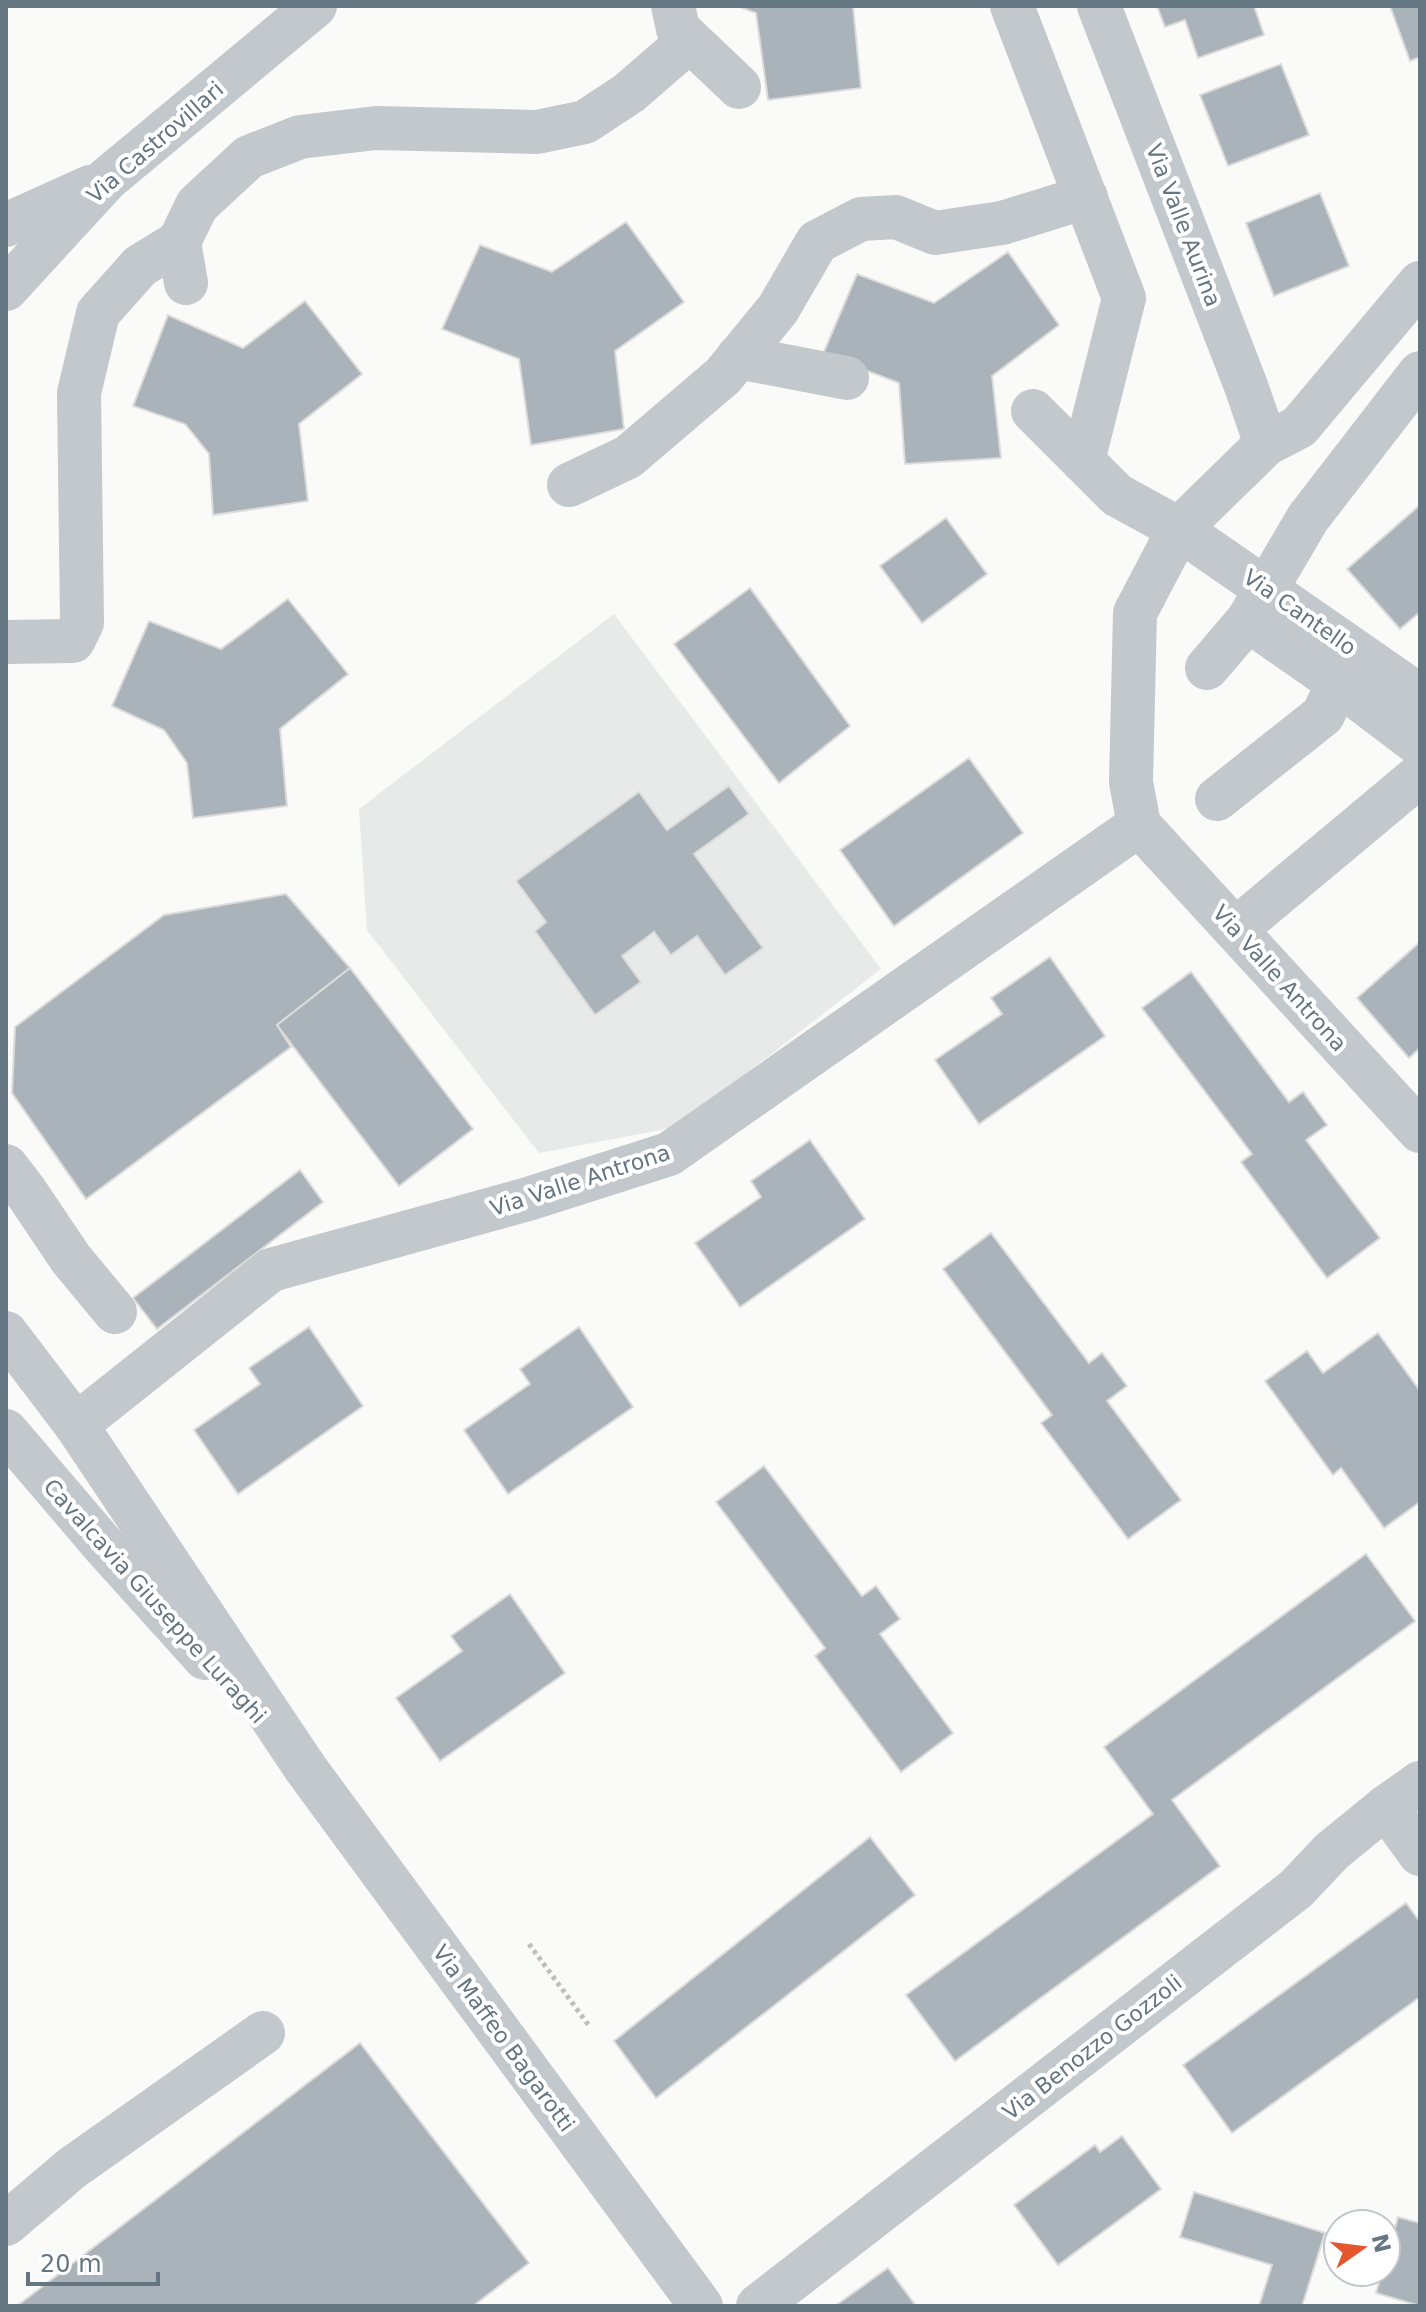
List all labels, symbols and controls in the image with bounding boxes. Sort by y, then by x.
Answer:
street label: Via Castrovillari [82,76,228,208]
street label: Via Valle Aurina [1141,140,1226,310]
street label: Via Cantello [1239,564,1361,660]
street label: Via Valle Antrona [1208,900,1352,1056]
street label: Via Valle Antrona [487,1140,673,1221]
street label: Cavalcavia Giuseppe Luraghi [38,1474,271,1728]
street label: Via Maffeo Bagarotti [428,1940,580,2136]
street label: Via Benozzo Gozzoli [998,1970,1187,2125]
north arrow [1322,2208,1402,2288]
text: N [1367,2231,1395,2255]
scale bar [28,2236,158,2286]
text: 20 m [40,2250,102,2278]

